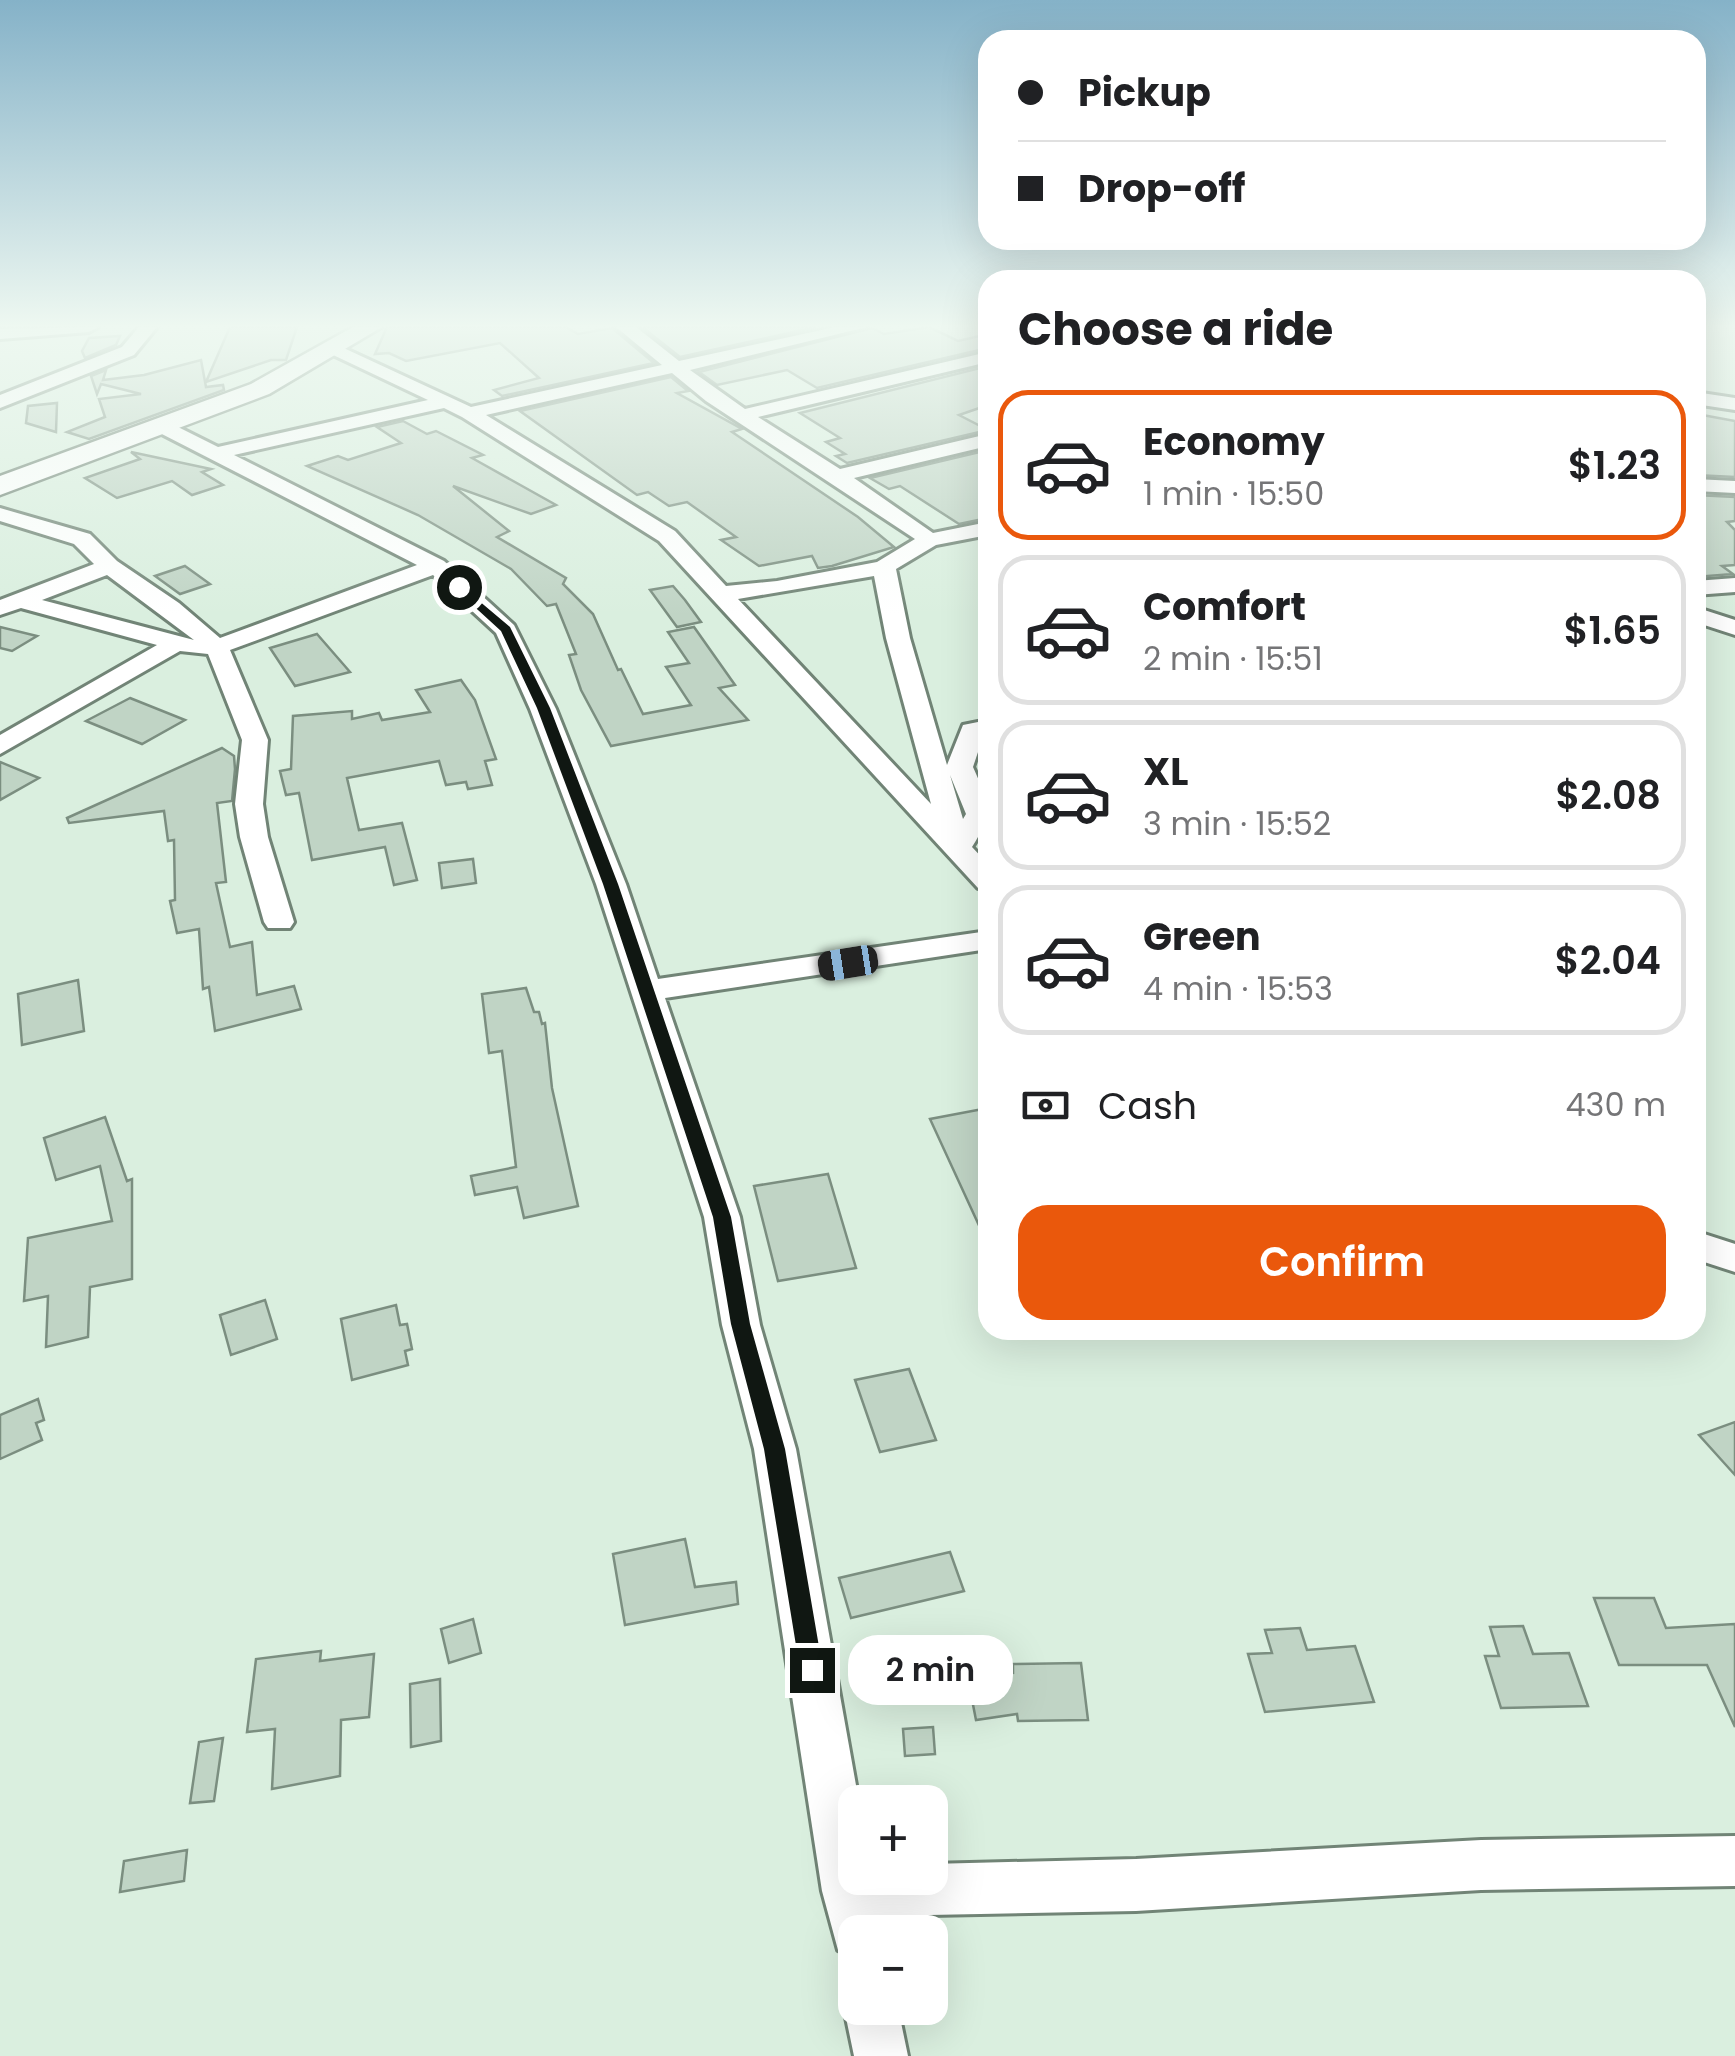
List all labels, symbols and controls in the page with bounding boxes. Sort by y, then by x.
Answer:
text: Pickup [1078,66,1211,119]
text: Drop-off [1078,162,1246,215]
text: Choose a ride [1018,298,1333,361]
text: Economy [1143,415,1325,468]
icon: car [1023,420,1113,510]
text: $1.23 [1568,439,1661,492]
text: 1 min · 15:50 [1143,471,1324,516]
route start [437,565,482,610]
text: Comfort [1143,580,1306,633]
icon: car [1023,585,1113,675]
text: $1.65 [1564,604,1661,657]
text: 2 min · 15:51 [1143,636,1323,681]
text: XL [1143,745,1188,798]
icon: car [1023,750,1113,840]
text: $2.08 [1555,769,1661,822]
text: 3 min · 15:52 [1143,801,1331,846]
text: Green [1143,910,1261,963]
icon: car [1023,915,1113,1005]
text: $2.04 [1555,934,1661,987]
car [816,943,880,983]
text: 4 min · 15:53 [1143,966,1333,1011]
icon: cash [1018,1078,1073,1133]
text: Cash [1098,1079,1197,1132]
text: 430 m [1565,1082,1666,1127]
button: Confirm [1018,1205,1666,1320]
callout: 2 min [847,1635,1012,1705]
text: 2 min [886,1647,975,1692]
route end [790,1648,835,1693]
map controls [838,1785,948,2025]
button: + [838,1785,948,1895]
button: − [838,1915,948,2025]

